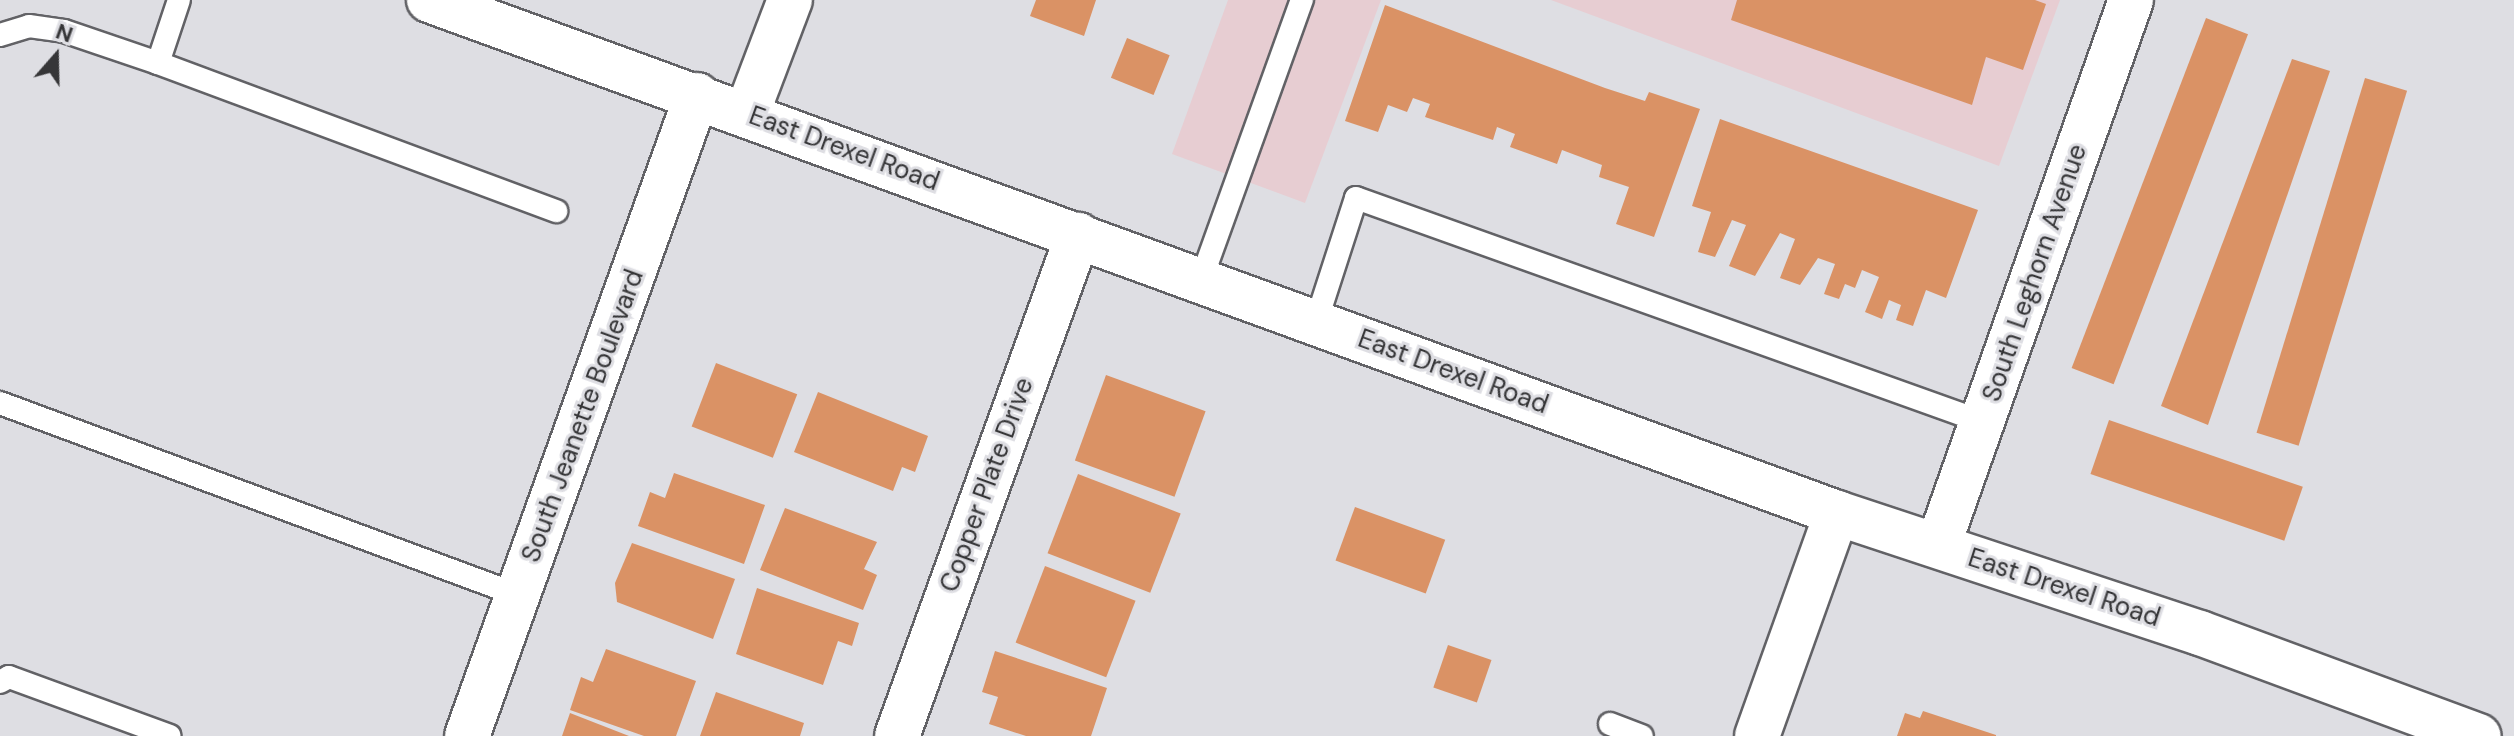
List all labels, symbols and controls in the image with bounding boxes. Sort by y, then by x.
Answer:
north arrow [16,16,96,96]
text: N [52,17,77,49]
street label: East Drexel Road [745,100,943,198]
street label: South Leghorn Avenue [1976,140,2094,406]
street label: South Jeanette Boulevard [515,265,651,567]
street label: East Drexel Road [1354,323,1552,421]
street label: Copper Plate Drive [934,374,1040,596]
street label: East Drexel Road [1964,542,2164,634]

